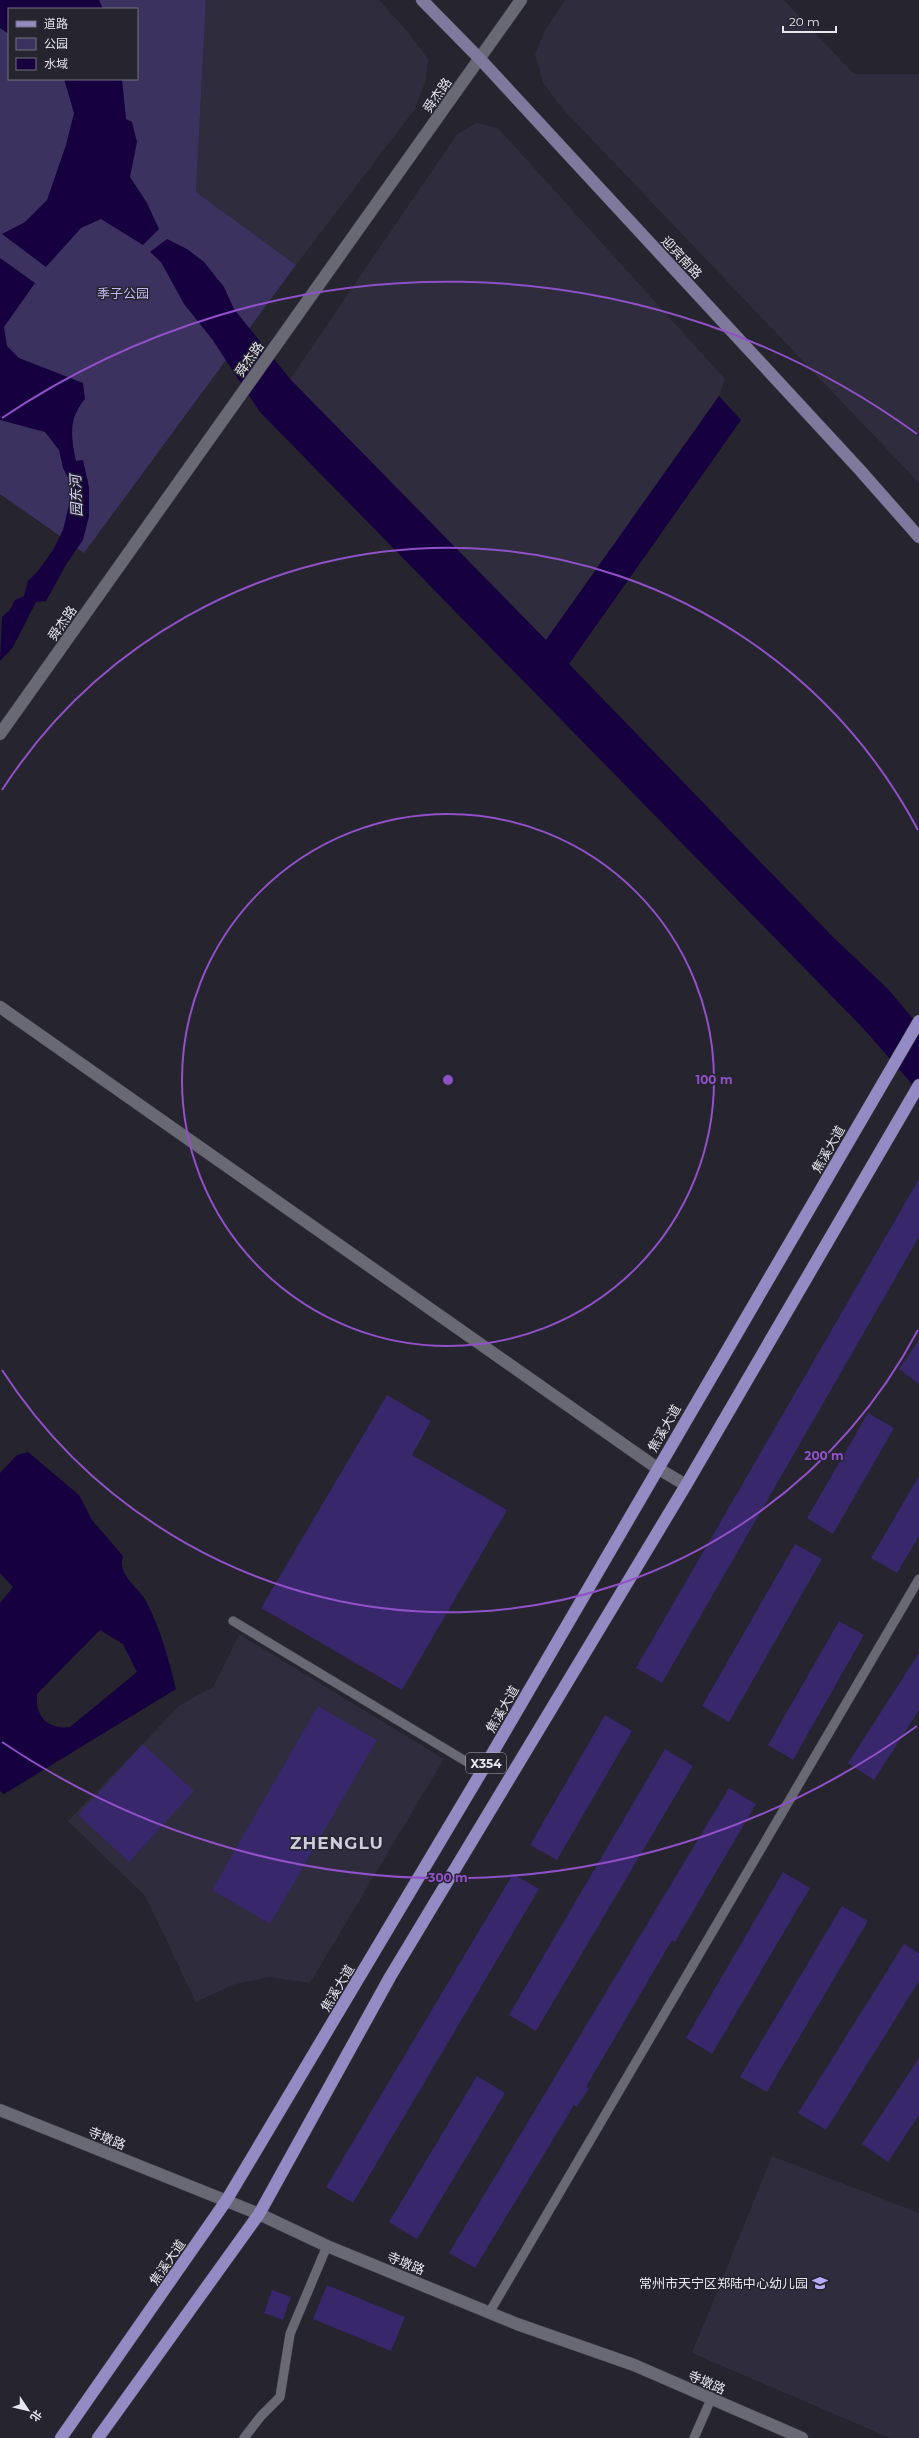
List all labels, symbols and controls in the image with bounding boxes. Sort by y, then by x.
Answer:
legend [8,8,138,80]
scale bar [783,8,836,34]
text: 20 m [789,14,820,29]
text: 道路 [44,16,68,31]
text: 公园 [44,36,68,51]
text: 水域 [44,56,68,71]
street label: 舜杰路 [419,74,455,116]
street label: 迎宾南路 [658,233,706,281]
park label: 季子公园 [97,285,149,301]
street label: 舜杰路 [231,338,267,380]
water label: 园东河 [66,472,86,517]
street label: 舜杰路 [44,602,80,644]
text: 100 m [696,1072,732,1087]
centre of rings [441,1073,455,1087]
street label: 焦溪大道 [808,1122,848,1176]
street label: 焦溪大道 [644,1401,684,1455]
text: 200 m [804,1448,844,1463]
street label: 焦溪大道 [482,1682,522,1736]
road number: X354 [466,1753,506,1773]
district label: ZHENGLU [290,1833,384,1853]
text: 300 m [427,1870,468,1885]
street label: 焦溪大道 [317,1962,357,2014]
street label: 寺墩路 [86,2123,128,2153]
street label: 焦溪大道 [146,2236,188,2288]
street label: 寺墩路 [385,2248,427,2278]
school or university icon: 常州市天宁区郑陆中心幼儿园 [811,2274,829,2292]
place label: 常州市天宁区郑陆中心幼儿园 [639,2275,808,2291]
street label: 寺墩路 [686,2367,728,2397]
north arrow [8,2390,48,2430]
text: 北 [27,2407,45,2424]

